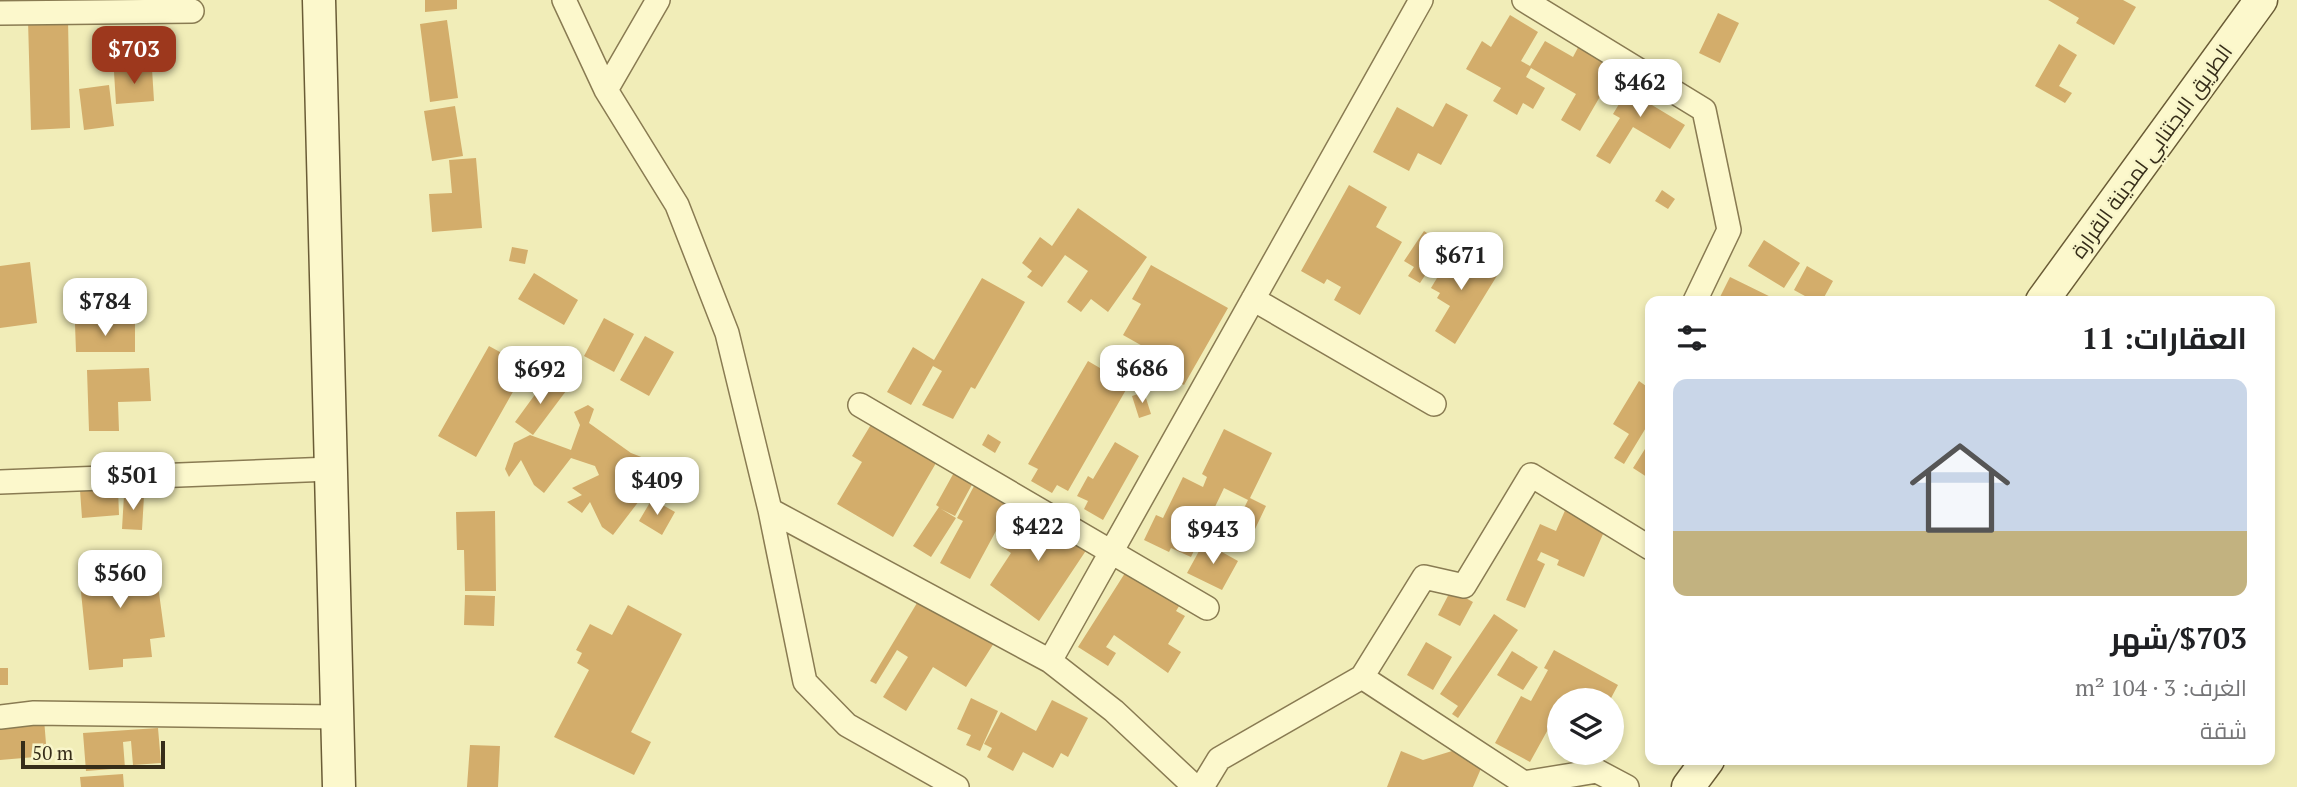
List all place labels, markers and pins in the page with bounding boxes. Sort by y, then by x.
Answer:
pin: $703 [93,27,175,86]
pin: $462 [1599,60,1681,119]
pin: $671 [1420,232,1502,292]
pin: $784 [64,278,146,338]
pin: $692 [499,346,581,406]
pin: $686 [1101,346,1183,405]
pin: $501 [92,452,174,512]
pin: $409 [616,458,698,517]
pin: $422 [997,504,1079,563]
pin: $943 [1172,506,1254,566]
pin: $560 [79,550,161,610]

